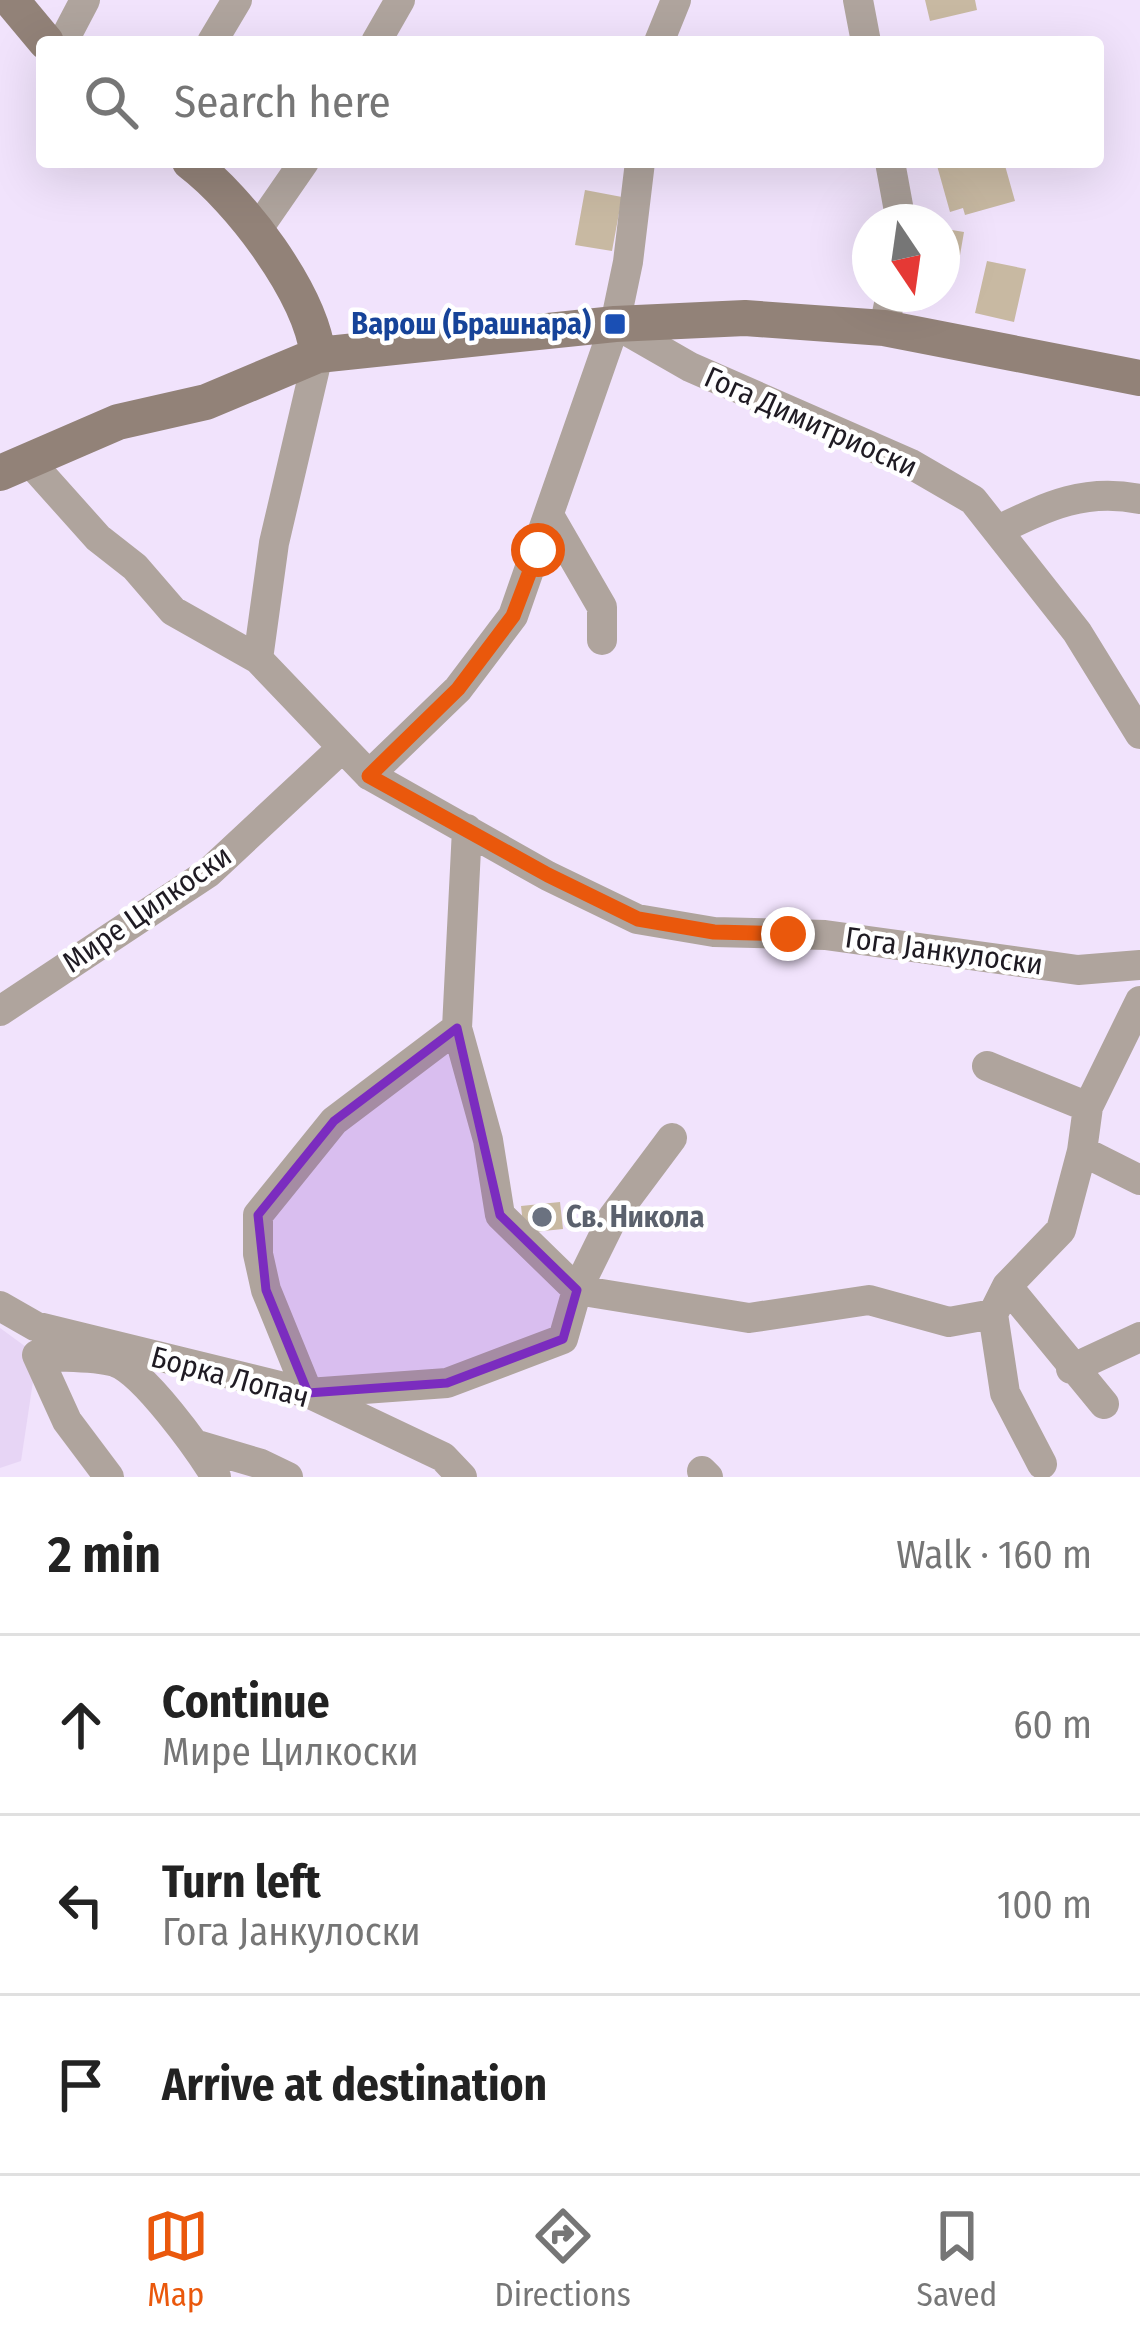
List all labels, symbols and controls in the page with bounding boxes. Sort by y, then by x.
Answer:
search box [36,36,1104,168]
icon: search [78,69,144,135]
text: Search here [174,75,391,129]
north arrow [852,204,960,312]
place label: Варош (Брашнара) [351,306,591,342]
marker: Варош (Брашнара) [602,311,628,337]
street label: Гога Димитриоски [699,359,923,485]
route start [511,523,565,577]
street label: Мире Цилкоски [56,838,238,980]
route end [761,907,815,961]
street label: Гога Јанкулоски [843,919,1045,983]
place label: Св. Никола [566,1199,705,1235]
marker: Св. Никола [529,1204,555,1230]
street label: Борка Лопач [147,1339,313,1415]
text: 2 min [48,1524,161,1586]
text: Walk · 160 m [896,1532,1092,1578]
text: Continue [162,1675,330,1729]
icon: ahead [48,1692,114,1758]
text: 60 m [1013,1702,1092,1748]
text: Мире Цилкоски [162,1729,419,1775]
text: Turn left [162,1855,321,1909]
icon: left [48,1872,114,1938]
text: 100 m [997,1882,1092,1928]
text: Гога Јанкулоски [162,1909,421,1955]
icon: arrive [48,2052,114,2118]
text: Arrive at destination [162,2058,547,2112]
tab: Map [143,2203,209,2315]
tab: Directions [494,2203,631,2315]
tab: Saved [917,2203,997,2315]

